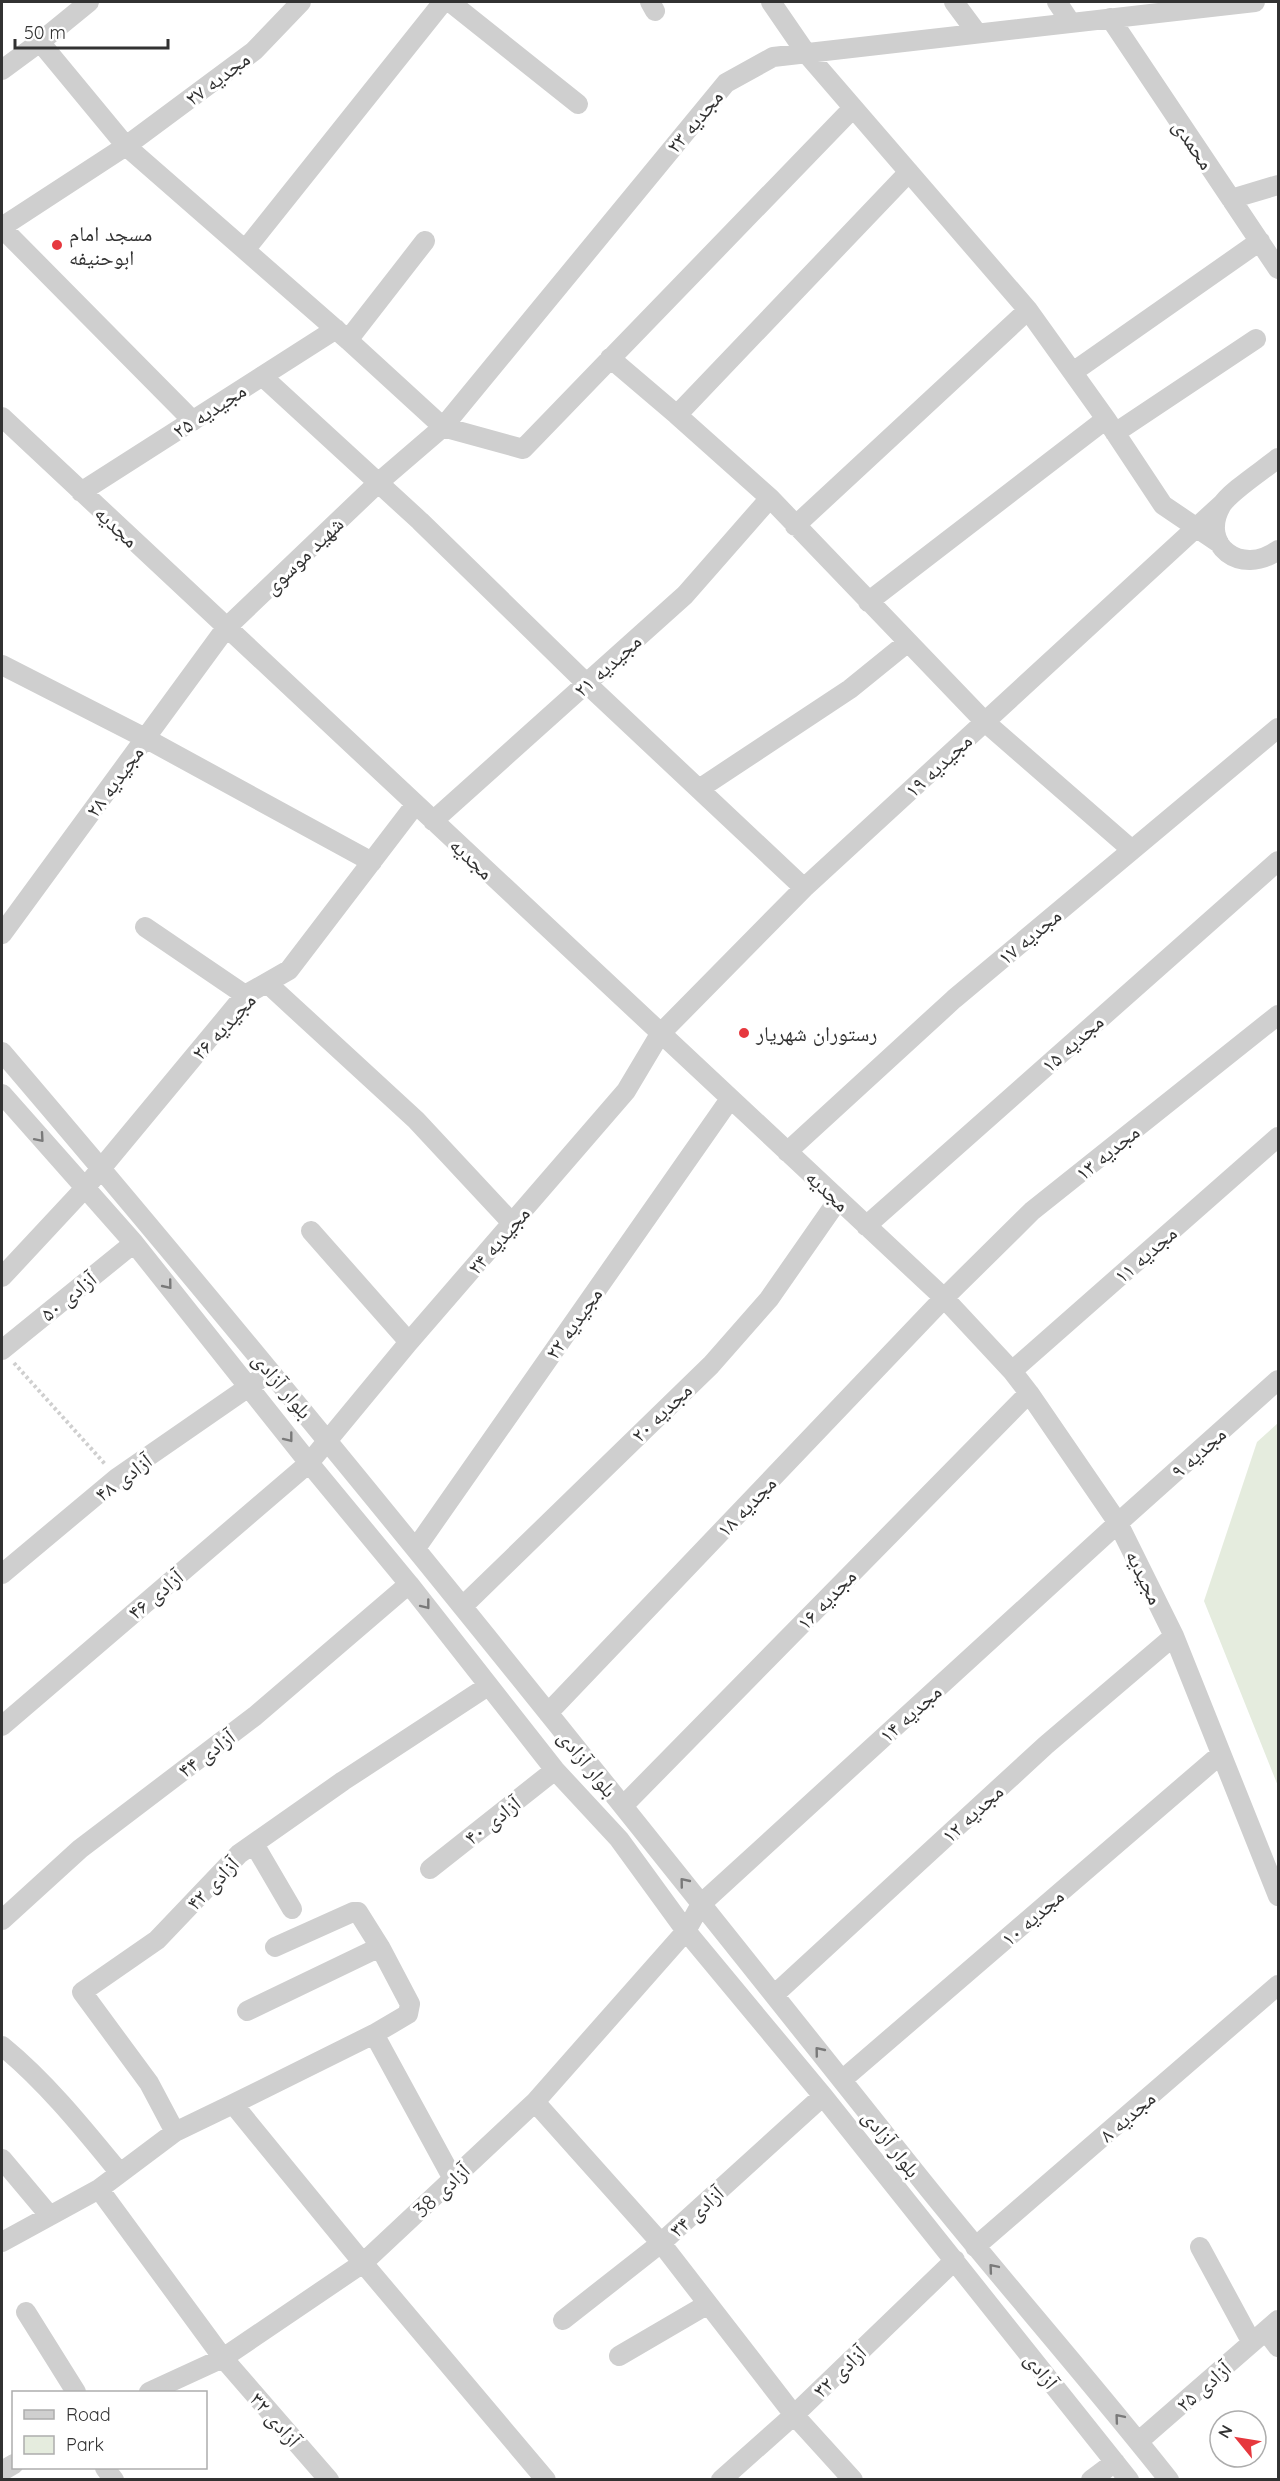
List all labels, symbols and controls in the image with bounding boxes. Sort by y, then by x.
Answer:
scale bar [15,12,168,50]
text: 50 m [24,21,66,44]
street label: مجدیه ۲۷ [179,45,255,111]
street label: مجدیه ۲۳ [660,84,728,158]
street label: محمدی [1168,114,1220,174]
place label: مسجد امام ابوحنیفه [69,220,152,270]
marker: مسجد امام ابوحنیفه [50,238,64,252]
street label: مجیدیه ۲۵ [167,377,251,443]
street label: مجدیه [90,499,144,553]
street label: شهید موسوی [258,511,348,599]
street label: مجیدیه ۲۱ [568,628,646,702]
street label: مجیدیه ۱۹ [899,727,977,803]
street label: مجیدیه ۲۸ [79,740,149,822]
street label: مجدیه [445,831,499,885]
street label: مجدیه ۱۷ [992,902,1066,970]
street label: مجیدیه ۲۶ [185,987,261,1065]
street label: مجدیه ۱۵ [1036,1008,1108,1078]
place label: رستوران شهریار [755,1020,877,1046]
marker: رستوران شهریار [737,1026,751,1040]
street label: مجدیه ۱۳ [1070,1118,1144,1186]
one-way arrow [33,1131,44,1142]
street label: مجدیه [801,1163,855,1217]
street label: مجیدیه ۲۴ [461,1200,535,1280]
street label: مجدیه ۱۱ [1108,1220,1182,1288]
street label: آزادی ۵۰ [35,1265,102,1326]
one-way arrow [160,1278,171,1289]
street label: مجیدیه ۲۲ [539,1282,607,1364]
street label: بلوار آزادی [248,1346,318,1424]
street label: مجدیه ۲۰ [625,1377,697,1447]
street label: مجدیه ۹ [1165,1420,1231,1484]
one-way arrow [282,1431,293,1442]
street label: آزادی ۴۸ [89,1447,157,1507]
street label: مجدیه ۱۸ [711,1470,781,1542]
street label: مجیدیه [1121,1545,1169,1609]
street label: آزادی ۴۶ [122,1563,189,1625]
street label: مجدیه ۱۶ [791,1563,861,1635]
one-way arrow [418,1598,429,1609]
street label: مجدیه ۱۴ [874,1678,946,1748]
street label: آزادی ۴۴ [172,1723,240,1783]
street label: بلوار آزادی [553,1724,623,1802]
street label: مجدیه ۱۲ [936,1778,1008,1848]
street label: آزادی ۴۰ [459,1790,526,1850]
street label: آزادی ۴۲ [180,1850,244,1915]
one-way arrow [680,1878,691,1889]
street label: مجدیه ۱۰ [995,1883,1069,1951]
one-way arrow [815,2047,826,2058]
street label: مجدیه ۸ [1094,2085,1160,2147]
street label: بلوار آزادی [857,2104,927,2182]
street label: آزادی 38 [407,2157,475,2223]
street label: آزادی ۳۴ [663,2179,729,2242]
one-way arrow [990,2264,1001,2275]
street label: آزادی ۳۲ [807,2339,872,2403]
street label: آزادی [1020,2346,1065,2394]
street label: آزادی ۲۵ [1170,2355,1236,2417]
street label: آزادی ۳۲ [245,2386,307,2452]
legend [12,2391,207,2469]
text: Road [66,2403,111,2426]
north arrow [1208,2409,1268,2469]
one-way arrow [1115,2414,1126,2425]
text: N [1213,2421,1237,2442]
text: Park [66,2433,104,2456]

